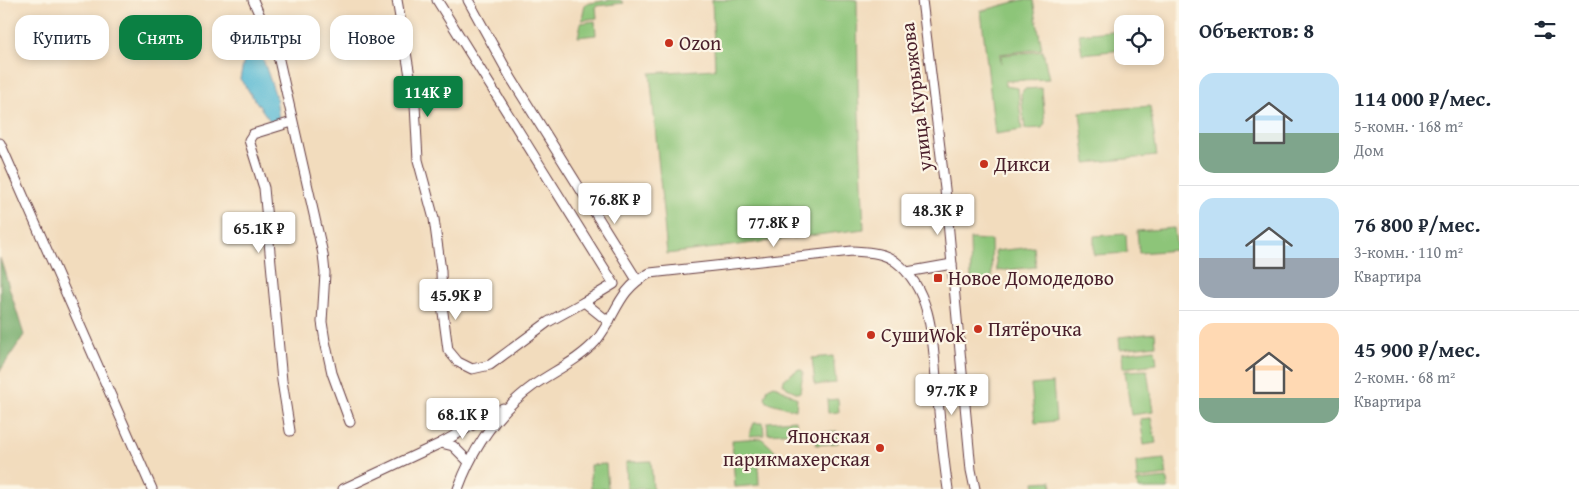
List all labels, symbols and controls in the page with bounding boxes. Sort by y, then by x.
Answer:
chip: Купить [15,15,109,60]
chip: Снять [119,15,202,60]
chip: Фильтры [212,15,320,60]
chip: Новое [330,15,413,60]
map controls [1114,15,1164,65]
button: locate [1114,15,1164,65]
text: Объектов: 8 [1199,15,1314,46]
icon: filters [1531,16,1559,44]
street label: улица Курыжова [892,20,939,174]
place label: Ozon [679,28,721,57]
marker: Ozon [663,37,675,49]
pin: 114K ₽ [387,76,469,118]
text: 114K ₽ [405,80,451,104]
text: 114 000 ₽/мес. [1354,83,1491,114]
icon: home [1239,93,1299,153]
text: 5-комн. · 168 m² [1354,114,1463,138]
text: Дом [1354,138,1384,162]
place label: Дикси [993,149,1050,178]
marker: Дикси [978,158,990,170]
pin: 76.8K ₽ [569,182,661,225]
text: 76.8K ₽ [589,187,641,211]
pin: 48.3K ₽ [892,194,984,236]
text: 48.3K ₽ [912,198,964,222]
pin: 77.8K ₽ [728,206,820,248]
text: 76 800 ₽/мес. [1354,209,1480,240]
text: 77.8K ₽ [748,210,800,234]
pin: 65.1K ₽ [213,212,305,254]
text: 65.1K ₽ [233,216,285,240]
icon: home [1239,218,1299,278]
text: 3-комн. · 110 m² [1354,240,1463,264]
place label: Новое Домодедово [948,263,1114,292]
text: Квартира [1354,264,1421,288]
marker: Новое Домодедово [932,272,944,284]
pin: 45.9K ₽ [410,278,502,321]
text: 45.9K ₽ [430,283,482,307]
place label: Пятёрочка [988,314,1082,343]
place label: СушиWok [881,320,967,349]
marker: Пятёрочка [972,323,984,335]
marker: СушиWok [865,329,877,341]
text: 45 900 ₽/мес. [1354,334,1480,365]
icon: home [1239,343,1299,403]
text: 2-комн. · 68 m² [1354,365,1455,389]
pin: 97.7K ₽ [906,374,998,416]
text: 97.7K ₽ [926,378,978,402]
text: Квартира [1354,389,1421,413]
pin: 68.1K ₽ [417,398,509,440]
text: 68.1K ₽ [437,402,489,426]
place label: Японская парикмахерская [723,421,870,473]
marker: Японская парикмахерская [874,442,886,454]

